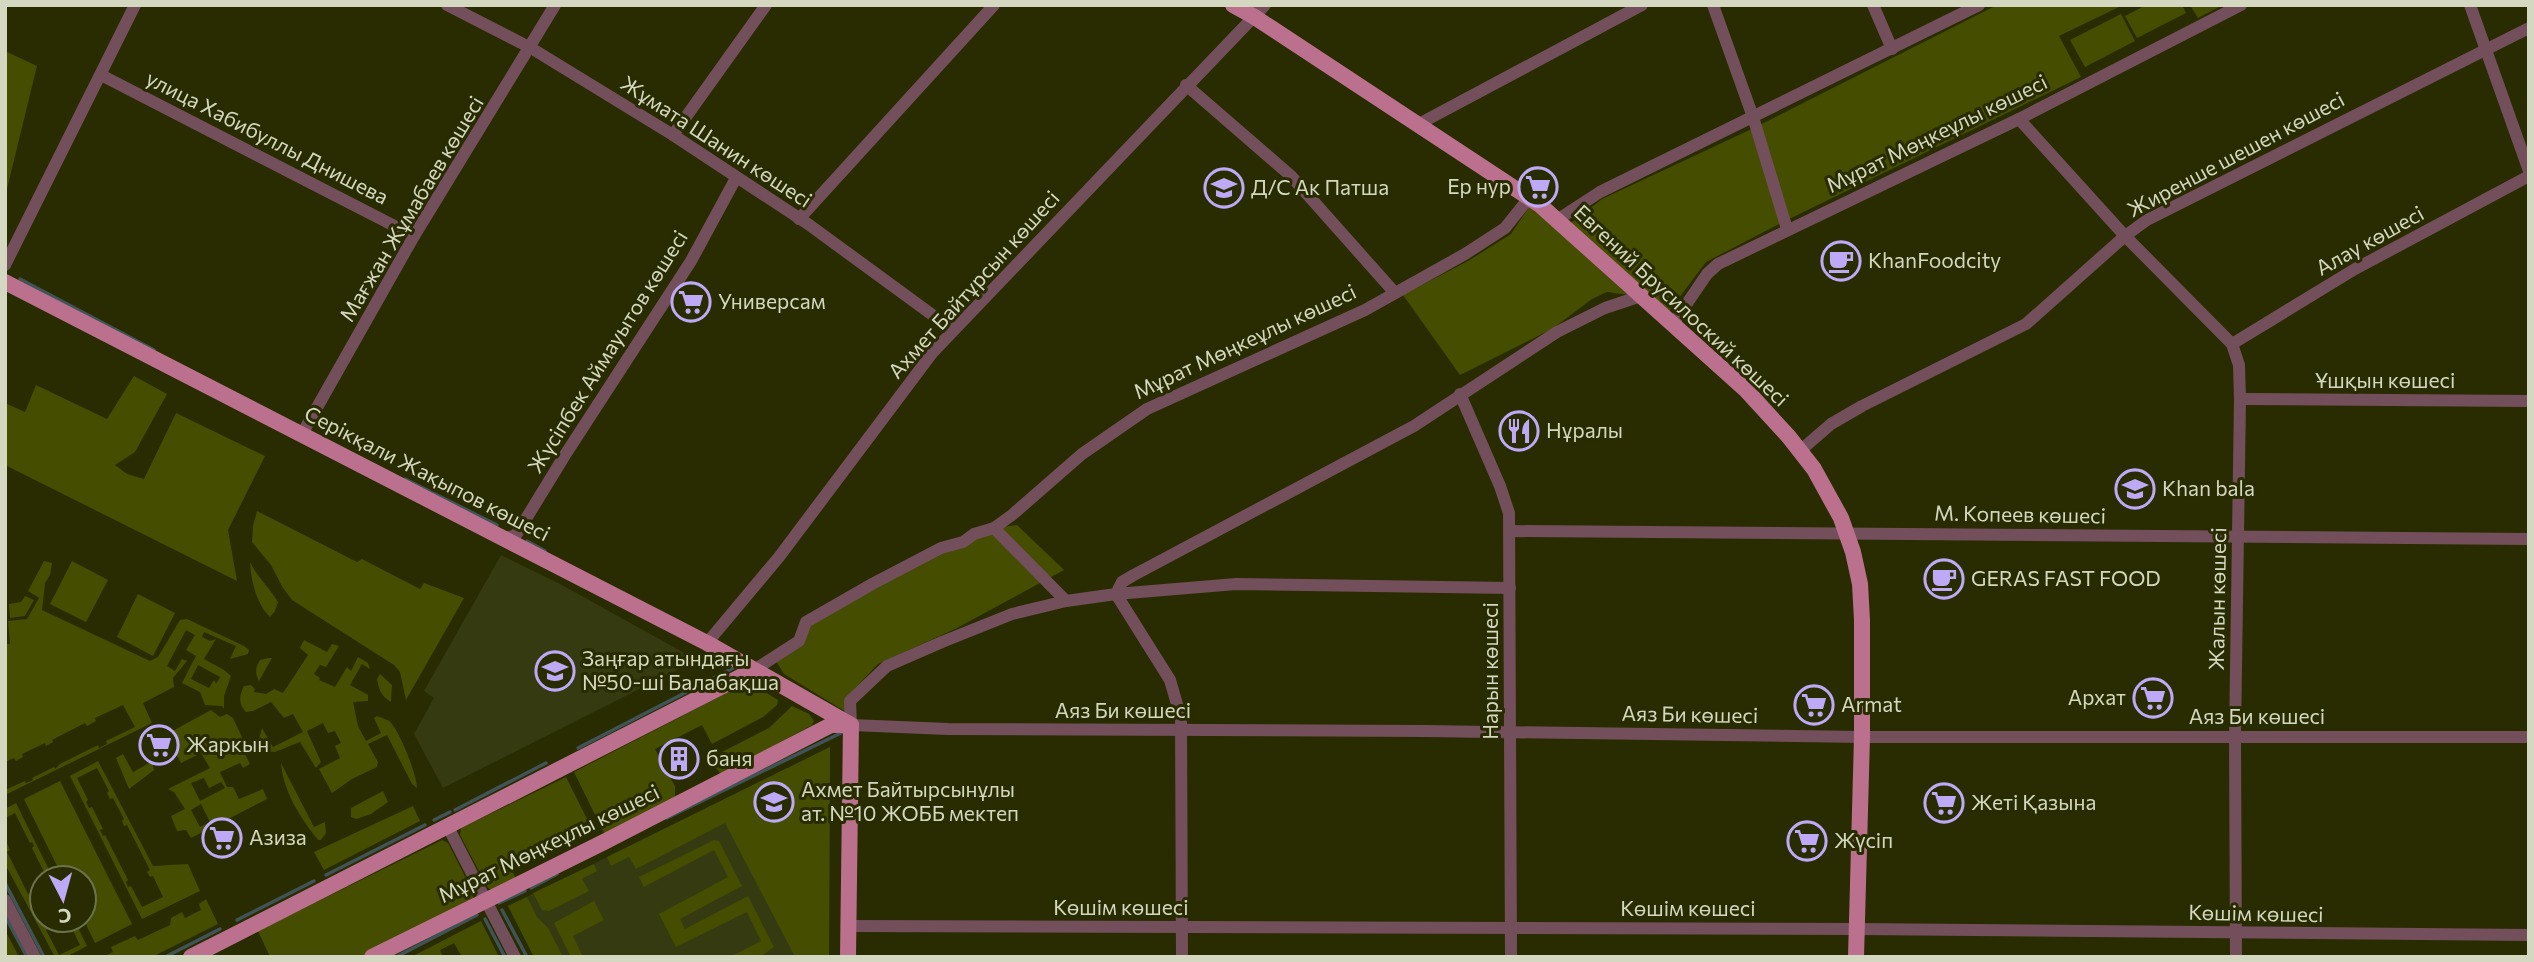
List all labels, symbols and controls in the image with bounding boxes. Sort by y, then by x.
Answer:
street label: улица Хабибуллы Днишева [142,65,393,209]
street label: Мұрат Мөңкеұлы көшесі [1822,68,2051,197]
street label: Жұмата Шанин көшесі [617,70,817,212]
street label: Жиренше шешен көшесі [2123,86,2348,222]
street label: Мағжан Жұмабаев көшесі [333,91,488,325]
supermarket icon: Ер нур [1517,166,1559,208]
school or university icon: Д/С Ак Патша [1203,167,1245,209]
place label: Ер нур [1447,173,1511,198]
place label: Д/С Ак Патша [1251,174,1389,199]
street label: Ахмет Байтұрсын көшесі [882,185,1064,383]
street label: Евгений Брусилоский көшесі [1570,199,1794,411]
street label: Алау көшесі [2311,200,2428,280]
street label: Жүсіпбек Аймауытов көшесі [522,225,692,477]
cafe icon: KhanFoodcity [1820,240,1862,282]
place label: KhanFoodcity [1868,247,2001,272]
street label: Мұрат Мөңкеұлы көшесі [1129,278,1360,403]
supermarket icon: Универсам [670,281,712,323]
place label: Универсам [718,288,826,313]
street label: Ұшқын көшесі [2315,367,2455,392]
street label: Серікқали Жақыпов көшесі [301,400,555,546]
restaurant icon: Нұралы [1498,410,1540,452]
place label: Нұралы [1546,417,1623,442]
school or university icon: Khan bala [2114,468,2156,510]
place label: Khan bala [2162,475,2255,500]
street label: М. Копеев көшесі [1934,500,2106,527]
street label: Жалын көшесі [2203,527,2230,671]
cafe icon: GERAS FAST FOOD [1923,558,1965,600]
place label: GERAS FAST FOOD [1971,565,2161,590]
street label: Нарын көшесі [1477,602,1502,740]
place label: Заңғар атындағы №50-ші Балабақша [582,645,779,694]
school or university icon: Заңғар атындағы №50-ші Балабақша [534,650,576,692]
supermarket icon: Архат [2132,677,2174,719]
supermarket icon: Armat [1793,684,1835,726]
place label: Архат [2068,684,2126,709]
place label: Armat [1841,691,1902,716]
street label: Аяз Би көшесі [1055,697,1191,722]
street label: Аяз Би көшесі [1622,700,1759,727]
street label: Аяз Би көшесі [2189,703,2325,728]
supermarket icon: Жаркын [138,724,180,766]
place label: Жаркын [186,731,269,756]
building icon: баня [658,738,700,780]
place label: баня [706,745,753,770]
place label: Ахмет Байтырсынұлы ат. №10 ЖОББ мектеп [801,776,1019,825]
street label: Мұрат Мөңкеұлы көшесі [434,778,663,907]
school or university icon: Ахмет Байтырсынұлы ат. №10 ЖОББ мектеп [753,781,795,823]
supermarket icon: Жеті Қазына [1923,782,1965,824]
place label: Жеті Қазына [1971,789,2096,814]
supermarket icon: Азиза [201,817,243,859]
supermarket icon: Жүсіп [1786,820,1828,862]
place label: Азиза [249,824,307,849]
place label: Жүсіп [1834,827,1893,852]
north arrow [28,864,98,934]
street label: Көшім көшесі [1053,894,1189,919]
street label: Көшім көшесі [1620,895,1756,920]
street label: Көшім көшесі [2188,899,2324,926]
text: С [57,904,72,929]

